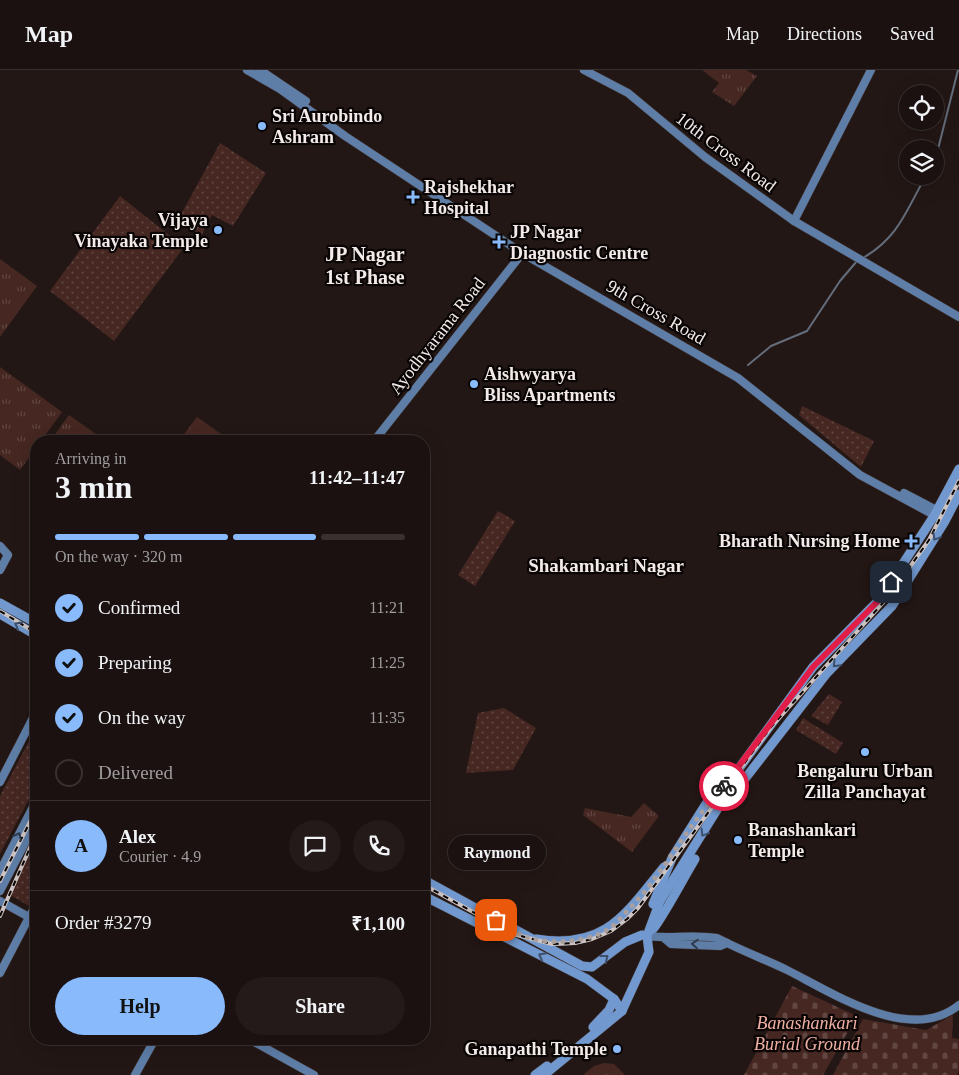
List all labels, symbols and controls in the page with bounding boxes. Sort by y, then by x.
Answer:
text: Map [25,21,73,47]
text: Map [726,24,759,44]
text: Directions [787,24,862,44]
text: Saved [890,24,934,44]
map controls [899,85,944,185]
button: locate [899,85,944,130]
place label: Sri Aurobindo Ashram [272,106,382,147]
street label: 10th Cross Road [672,108,780,196]
marker: Sri Aurobindo Ashram [256,120,268,132]
button: layers [899,140,944,185]
place label: Rajshekhar Hospital [424,177,514,218]
marker: Rajshekhar Hospital [406,190,420,204]
place label: Vijaya Vinayaka Temple [74,210,208,251]
place label: JP Nagar Diagnostic Centre [510,222,648,263]
marker: Vijaya Vinayaka Temple [212,224,224,236]
marker: JP Nagar Diagnostic Centre [492,235,506,249]
district label: JP Nagar 1st Phase [325,243,405,288]
street label: Ayodhyarama Road [385,274,489,398]
street label: 9th Cross Road [603,276,709,348]
place label: Aishwyarya Bliss Apartments [484,364,616,405]
marker: Aishwyarya Bliss Apartments [468,378,480,390]
text: Arriving in [55,450,127,467]
text: 11:42–11:47 [309,467,405,488]
text: 3 min [55,469,132,505]
place label: Bharath Nursing Home [719,531,900,551]
one-way arrow [932,531,942,540]
marker: Bharath Nursing Home [904,534,918,548]
text: On the way · 320 m [55,548,183,565]
district label: Shakambari Nagar [528,555,684,576]
pin [870,561,912,603]
icon: home [877,568,905,596]
icon: check [55,594,83,622]
text: Confirmed [98,597,180,618]
text: 11:21 [369,599,405,616]
one-way arrow [15,621,24,631]
icon: check [55,649,83,677]
text: Preparing [98,652,172,673]
text: 11:25 [369,654,405,671]
one-way arrow [833,658,842,667]
icon: check [55,704,83,732]
text: On the way [98,707,186,728]
text: 11:35 [369,709,405,726]
marker: Bengaluru Urban Zilla Panchayat [859,746,871,758]
courier [699,761,749,811]
place label: Bengaluru Urban Zilla Panchayat [797,761,933,802]
text: Delivered [98,762,173,783]
icon: bike [710,772,738,800]
button: chat [289,820,341,872]
button: phone [353,820,405,872]
place label: Banashankari Temple [748,820,856,861]
text: Alex [119,826,156,847]
one-way arrow [700,827,710,836]
one-way arrow [12,832,22,841]
marker: Banashankari Temple [732,834,744,846]
text: A [74,835,88,856]
callout: Raymond [447,835,545,870]
text: Raymond [464,844,530,861]
text: Courier · 4.9 [119,848,201,865]
pin [475,899,517,941]
icon: bag [482,906,510,934]
text: Order #3279 [55,912,152,933]
text: ₹1,100 [351,913,405,934]
one-way arrow [691,938,699,949]
one-way arrow [539,952,548,962]
one-way arrow [599,955,608,963]
button: Help [55,977,225,1035]
button: Share [235,977,405,1035]
park label: Banashankari Burial Ground [754,1013,861,1054]
place label: Ganapathi Temple [464,1039,607,1059]
marker: Ganapathi Temple [611,1043,623,1055]

